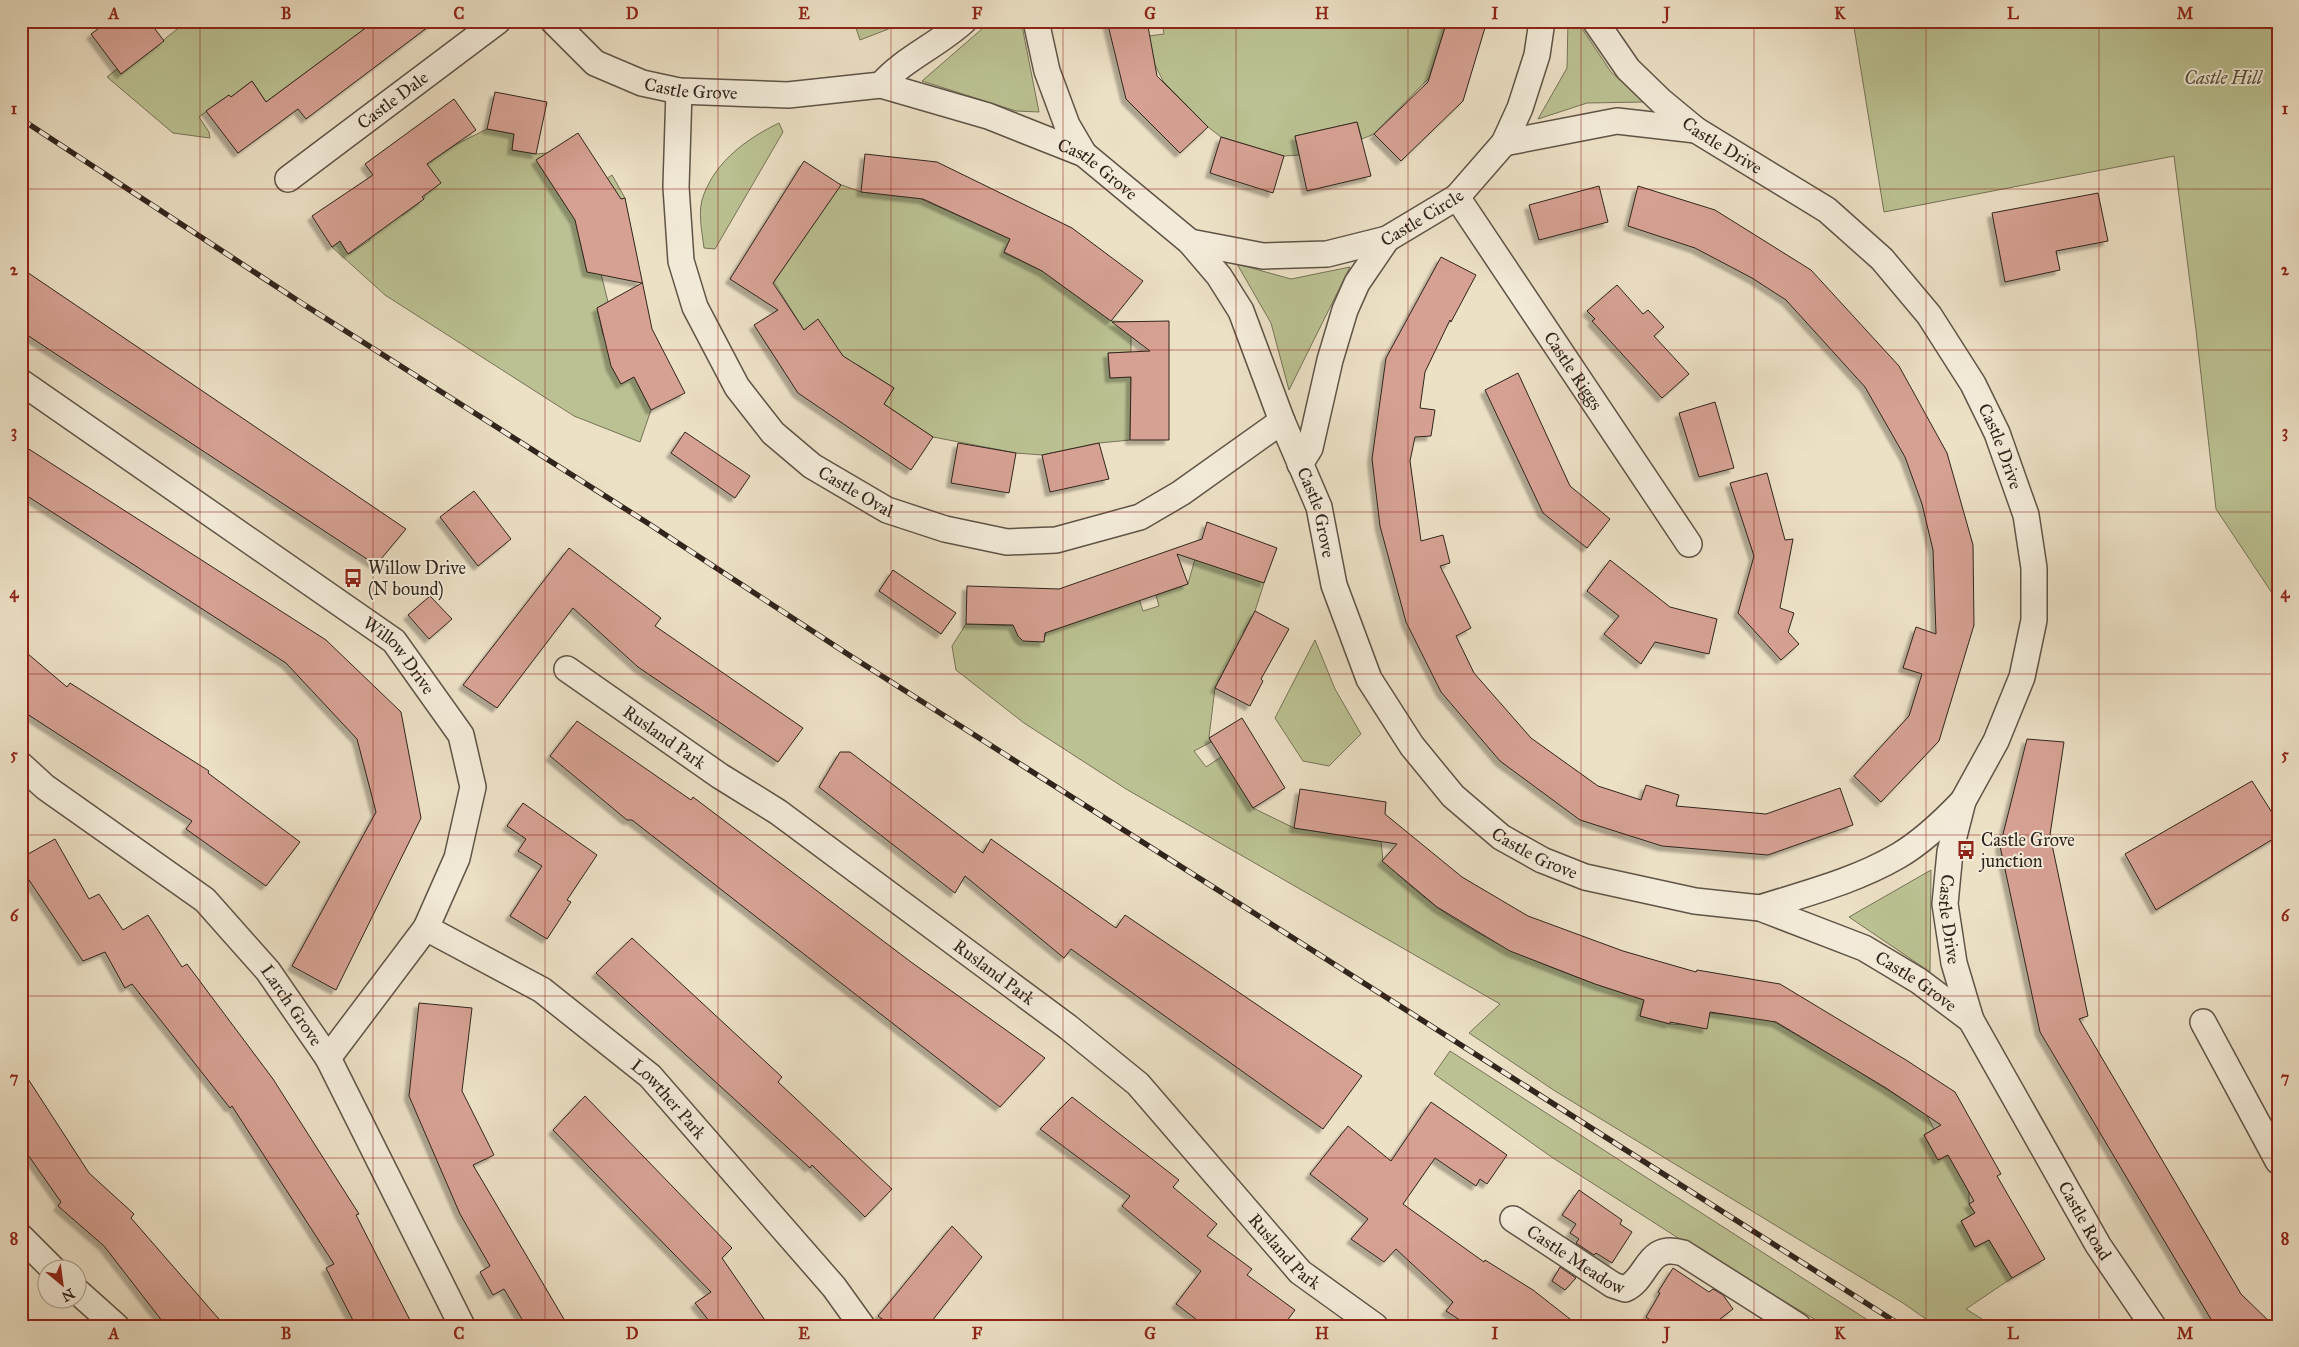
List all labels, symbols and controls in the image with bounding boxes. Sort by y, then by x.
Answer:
text: A [108,4,120,23]
text: B [281,4,291,23]
text: C [454,4,465,23]
text: D [626,4,639,23]
text: E [798,4,810,23]
text: F [972,4,983,23]
text: G [1144,4,1156,23]
text: H [1315,4,1329,23]
text: I [1492,4,1499,23]
text: J [1662,4,1671,24]
text: K [1834,4,1846,23]
text: L [2007,4,2019,23]
text: M [2177,4,2194,23]
street label: Castle Dale [353,66,433,134]
park label: Castle Hill [2184,67,2264,89]
street label: Castle Grove [642,73,738,104]
text: 1 [11,99,18,118]
text: 1 [2282,99,2289,118]
street label: Castle Drive [1677,112,1766,179]
street label: Castle Grove [1054,134,1142,205]
street label: Castle Circle [1376,186,1469,251]
text: 2 [10,260,19,279]
text: 2 [2281,260,2290,279]
street label: Castle Riggs [1539,327,1607,414]
street label: Castle Drive [1973,400,2027,492]
text: 3 [11,422,17,442]
text: 3 [2282,422,2288,442]
street label: Castle Oval [814,461,896,522]
street label: Castle Grove [1292,464,1340,560]
place label: Willow Drive (N bound) [368,557,466,601]
bus stop icon: Willow Drive (N bound) [342,567,364,589]
text: 4 [10,583,20,603]
text: 4 [2281,583,2291,603]
street label: Willow Drive [359,612,440,699]
street label: Rusland Park [619,701,711,774]
text: 5 [10,745,18,764]
text: 5 [2281,745,2289,764]
street label: Castle Grove [1487,822,1581,884]
place label: Castle Grove junction [1978,829,2075,872]
bus stop icon: Castle Grove junction [1955,839,1977,861]
street label: Castle Drive [1934,873,1965,966]
text: 6 [10,906,19,925]
text: 6 [2281,906,2290,925]
street label: Rusland Park [949,935,1040,1010]
street label: Castle Grove [1871,946,1961,1017]
street label: Larch Grove [256,960,327,1050]
street label: Lowther Park [627,1054,711,1144]
text: 7 [10,1068,19,1087]
text: 7 [2281,1068,2290,1087]
street label: Castle Road [2053,1177,2116,1264]
street label: Rusland Park [1244,1209,1325,1295]
street label: Castle Meadow [1523,1220,1628,1299]
text: 8 [10,1229,18,1248]
text: 8 [2281,1229,2289,1248]
north arrow [38,1260,88,1310]
text: N [59,1285,77,1305]
text: A [108,1324,120,1343]
text: B [281,1324,291,1343]
text: C [454,1324,465,1343]
text: D [626,1324,639,1343]
text: E [798,1324,810,1343]
text: F [972,1324,983,1343]
text: G [1144,1324,1156,1343]
text: H [1315,1324,1329,1343]
text: I [1492,1324,1499,1343]
text: J [1662,1324,1671,1344]
text: K [1834,1324,1846,1343]
text: L [2007,1324,2019,1343]
text: M [2177,1324,2194,1343]

